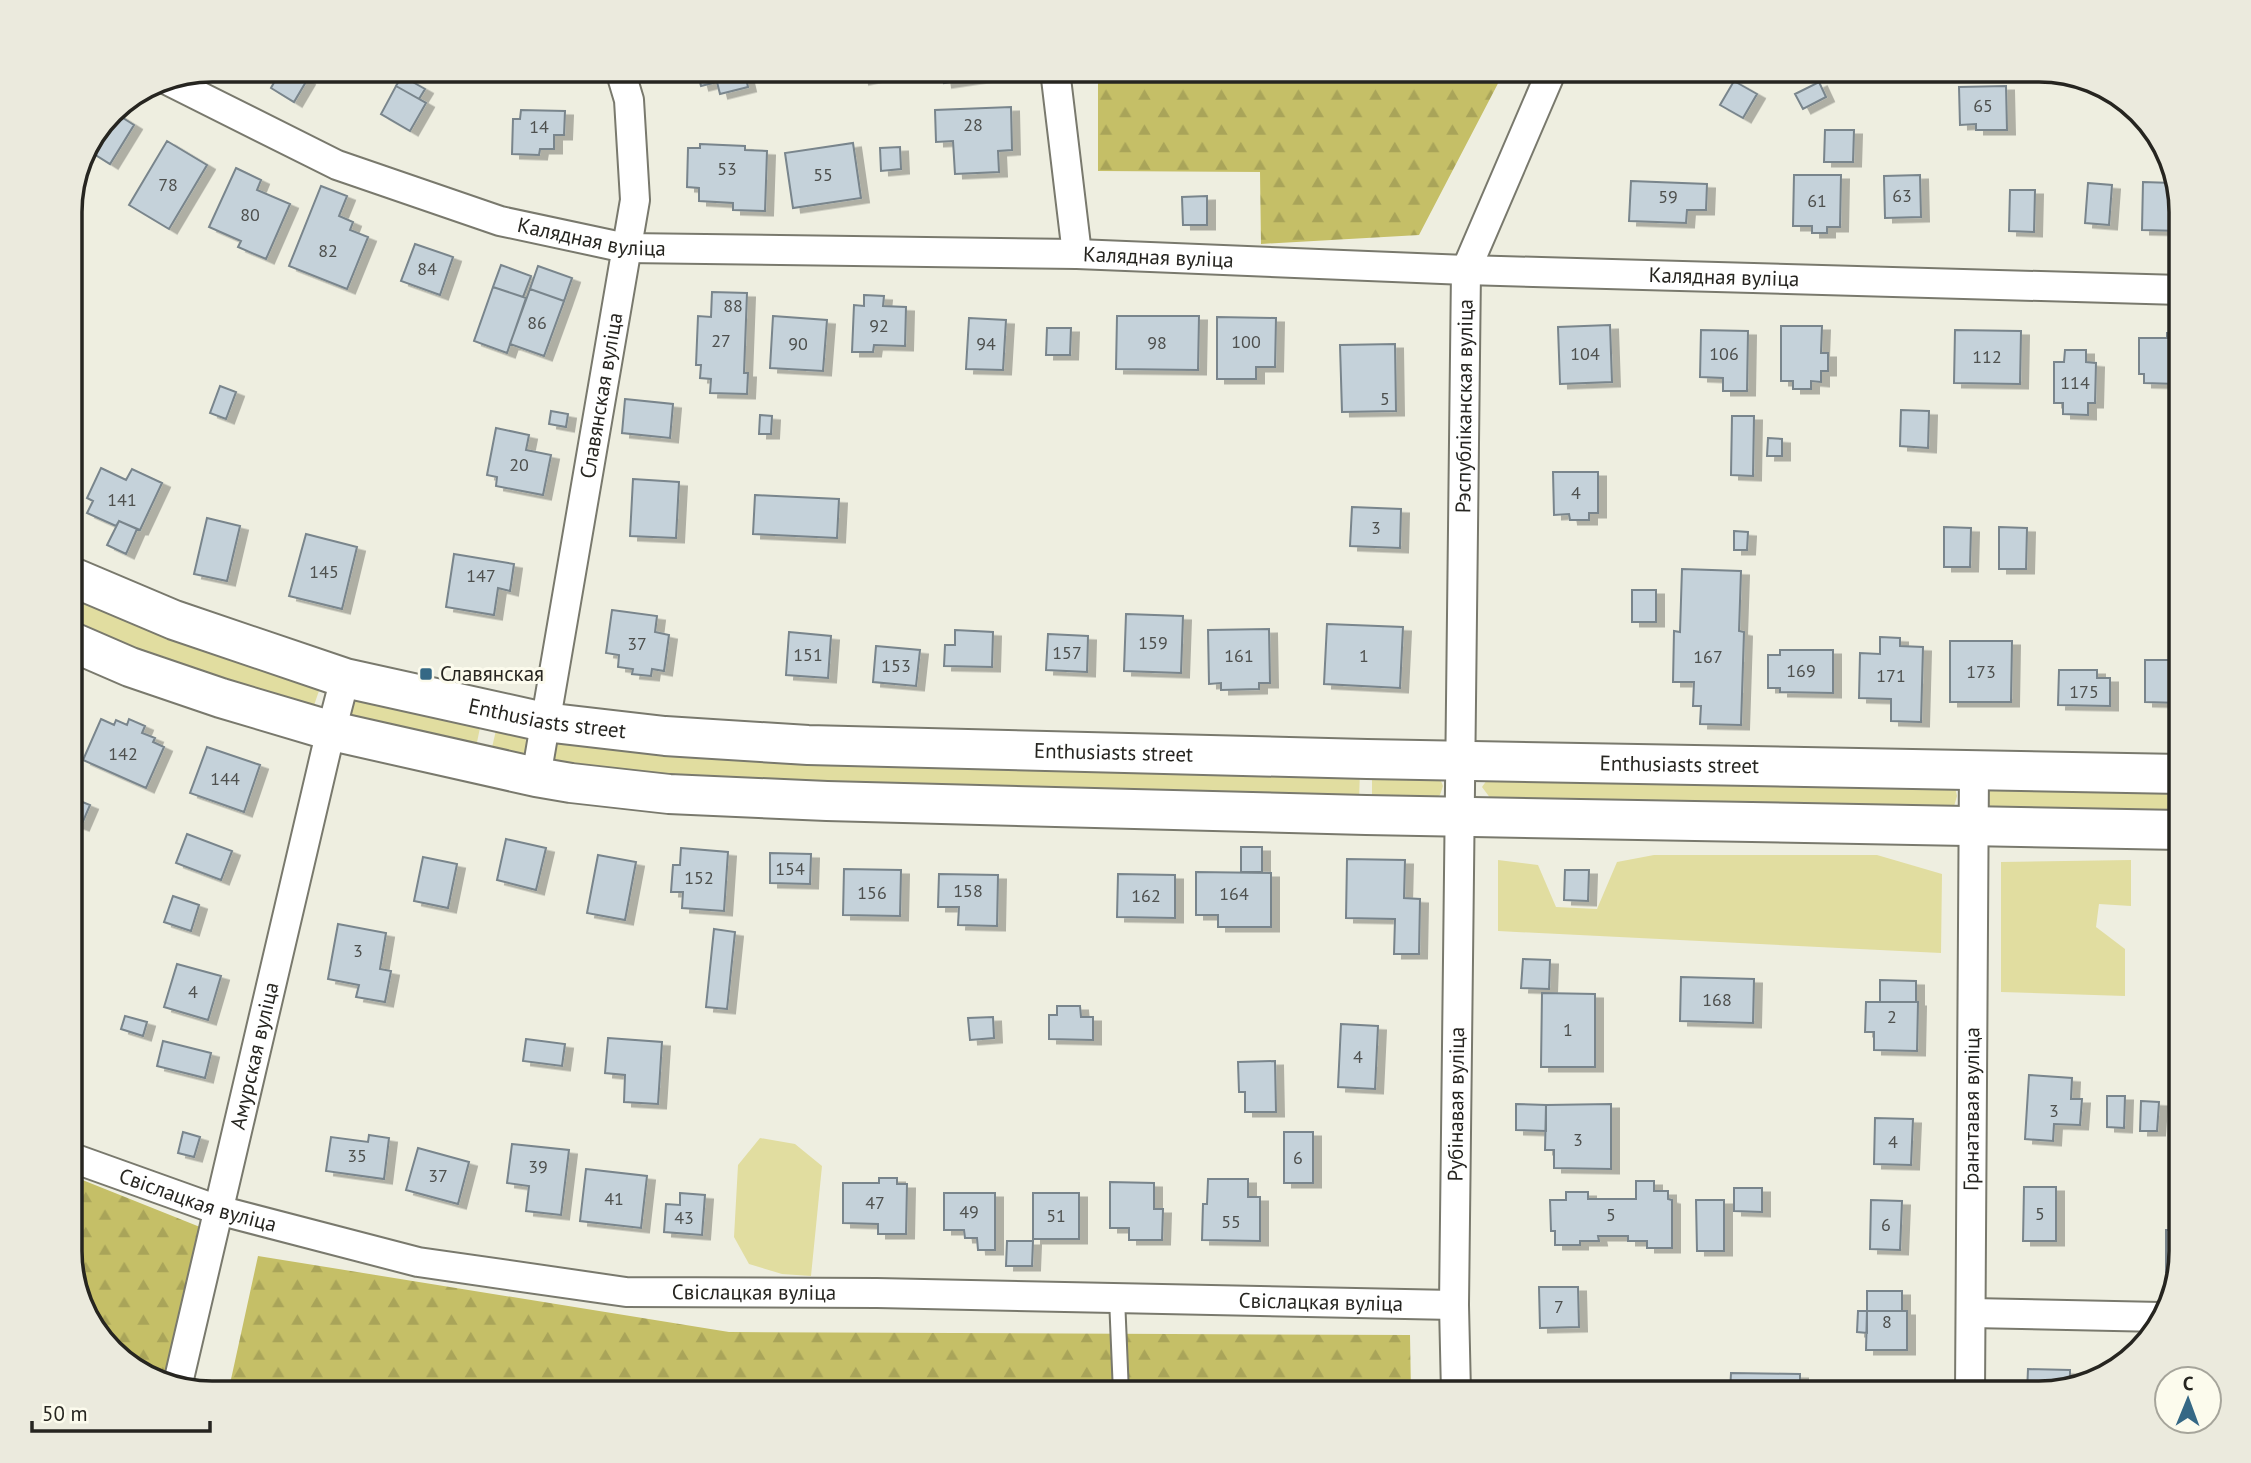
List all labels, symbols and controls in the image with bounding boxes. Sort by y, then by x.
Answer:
house number: 65 [1973,94,1993,117]
house number: 28 [963,113,983,136]
house number: 14 [529,115,549,138]
house number: 53 [717,157,737,180]
house number: 55 [813,163,833,186]
house number: 78 [158,173,178,196]
house number: 63 [1892,184,1912,207]
house number: 59 [1658,185,1678,208]
house number: 61 [1807,189,1827,212]
house number: 80 [240,203,260,226]
street label: Калядная вуліца [515,211,666,262]
house number: 82 [318,239,338,262]
street label: Калядная вуліца [1083,240,1234,273]
house number: 84 [417,257,437,280]
street label: Калядная вуліца [1648,261,1800,292]
house number: 88 [723,294,743,317]
street label: Рэспубліканская вуліца [1449,299,1479,513]
street label: Славянская вуліца [573,310,628,481]
house number: 86 [527,311,547,334]
house number: 92 [869,314,889,337]
house number: 27 [711,329,731,352]
house number: 100 [1231,330,1261,353]
house number: 98 [1147,331,1167,354]
house number: 90 [788,332,808,355]
house number: 94 [976,332,996,355]
house number: 104 [1570,342,1600,365]
house number: 106 [1709,342,1739,365]
house number: 112 [1972,345,2002,368]
house number: 114 [2060,371,2090,394]
house number: 5 [1380,387,1390,410]
house number: 20 [509,453,529,476]
house number: 4 [1571,481,1581,504]
house number: 141 [107,488,137,511]
house number: 3 [1371,516,1381,539]
house number: 145 [309,560,339,583]
house number: 147 [466,564,496,587]
house number: 159 [1138,631,1168,654]
house number: 37 [627,632,647,655]
house number: 157 [1052,641,1082,664]
house number: 151 [793,643,823,666]
house number: 161 [1224,644,1254,667]
house number: 1 [1359,644,1369,667]
house number: 167 [1693,645,1723,668]
house number: 153 [881,654,911,677]
house number: 169 [1786,659,1816,682]
place label: Славянская [440,660,544,687]
house number: 173 [1966,660,1996,683]
house number: 171 [1876,664,1906,687]
marker: Славянская [418,666,434,682]
house number: 175 [2069,680,2099,703]
street label: Enthusiasts street [466,692,627,744]
street label: Enthusiasts street [1034,737,1194,768]
house number: 142 [108,742,138,765]
street label: Enthusiasts street [1599,749,1759,779]
house number: 144 [210,767,240,790]
house number: 154 [775,857,805,880]
house number: 152 [684,866,714,889]
house number: 158 [953,879,983,902]
house number: 156 [857,881,887,904]
house number: 164 [1219,882,1249,905]
house number: 162 [1131,884,1161,907]
house number: 3 [353,939,363,962]
street label: Амурская вуліца [224,979,284,1132]
house number: 4 [188,980,198,1003]
house number: 168 [1702,988,1732,1011]
house number: 2 [1887,1005,1897,1028]
house number: 1 [1563,1018,1573,1041]
street label: Рубінавая вуліца [1441,1026,1470,1182]
street label: Гранатавая вуліца [1957,1027,1985,1191]
house number: 4 [1353,1045,1363,1068]
house number: 3 [2049,1099,2059,1122]
house number: 3 [1573,1128,1583,1151]
house number: 4 [1888,1130,1898,1153]
house number: 35 [347,1144,367,1167]
house number: 6 [1293,1146,1303,1169]
house number: 39 [528,1155,548,1178]
street label: Свіслацкая вуліца [115,1162,280,1238]
house number: 37 [428,1164,448,1187]
house number: 41 [604,1187,624,1210]
house number: 47 [865,1191,885,1214]
house number: 49 [959,1200,979,1223]
house number: 5 [2035,1202,2045,1225]
house number: 5 [1606,1203,1616,1226]
house number: 51 [1046,1204,1066,1227]
house number: 43 [674,1206,694,1229]
house number: 55 [1221,1210,1241,1233]
house number: 6 [1881,1213,1891,1236]
street label: Свіслацкая вуліца [672,1278,836,1306]
street label: Свіслацкая вуліца [1238,1287,1403,1317]
house number: 7 [1554,1295,1564,1318]
house number: 8 [1882,1310,1892,1333]
north arrow [2153,1365,2223,1435]
text: С [2183,1371,2194,1395]
scale bar [32,1390,210,1434]
text: 50 m [42,1400,88,1427]

